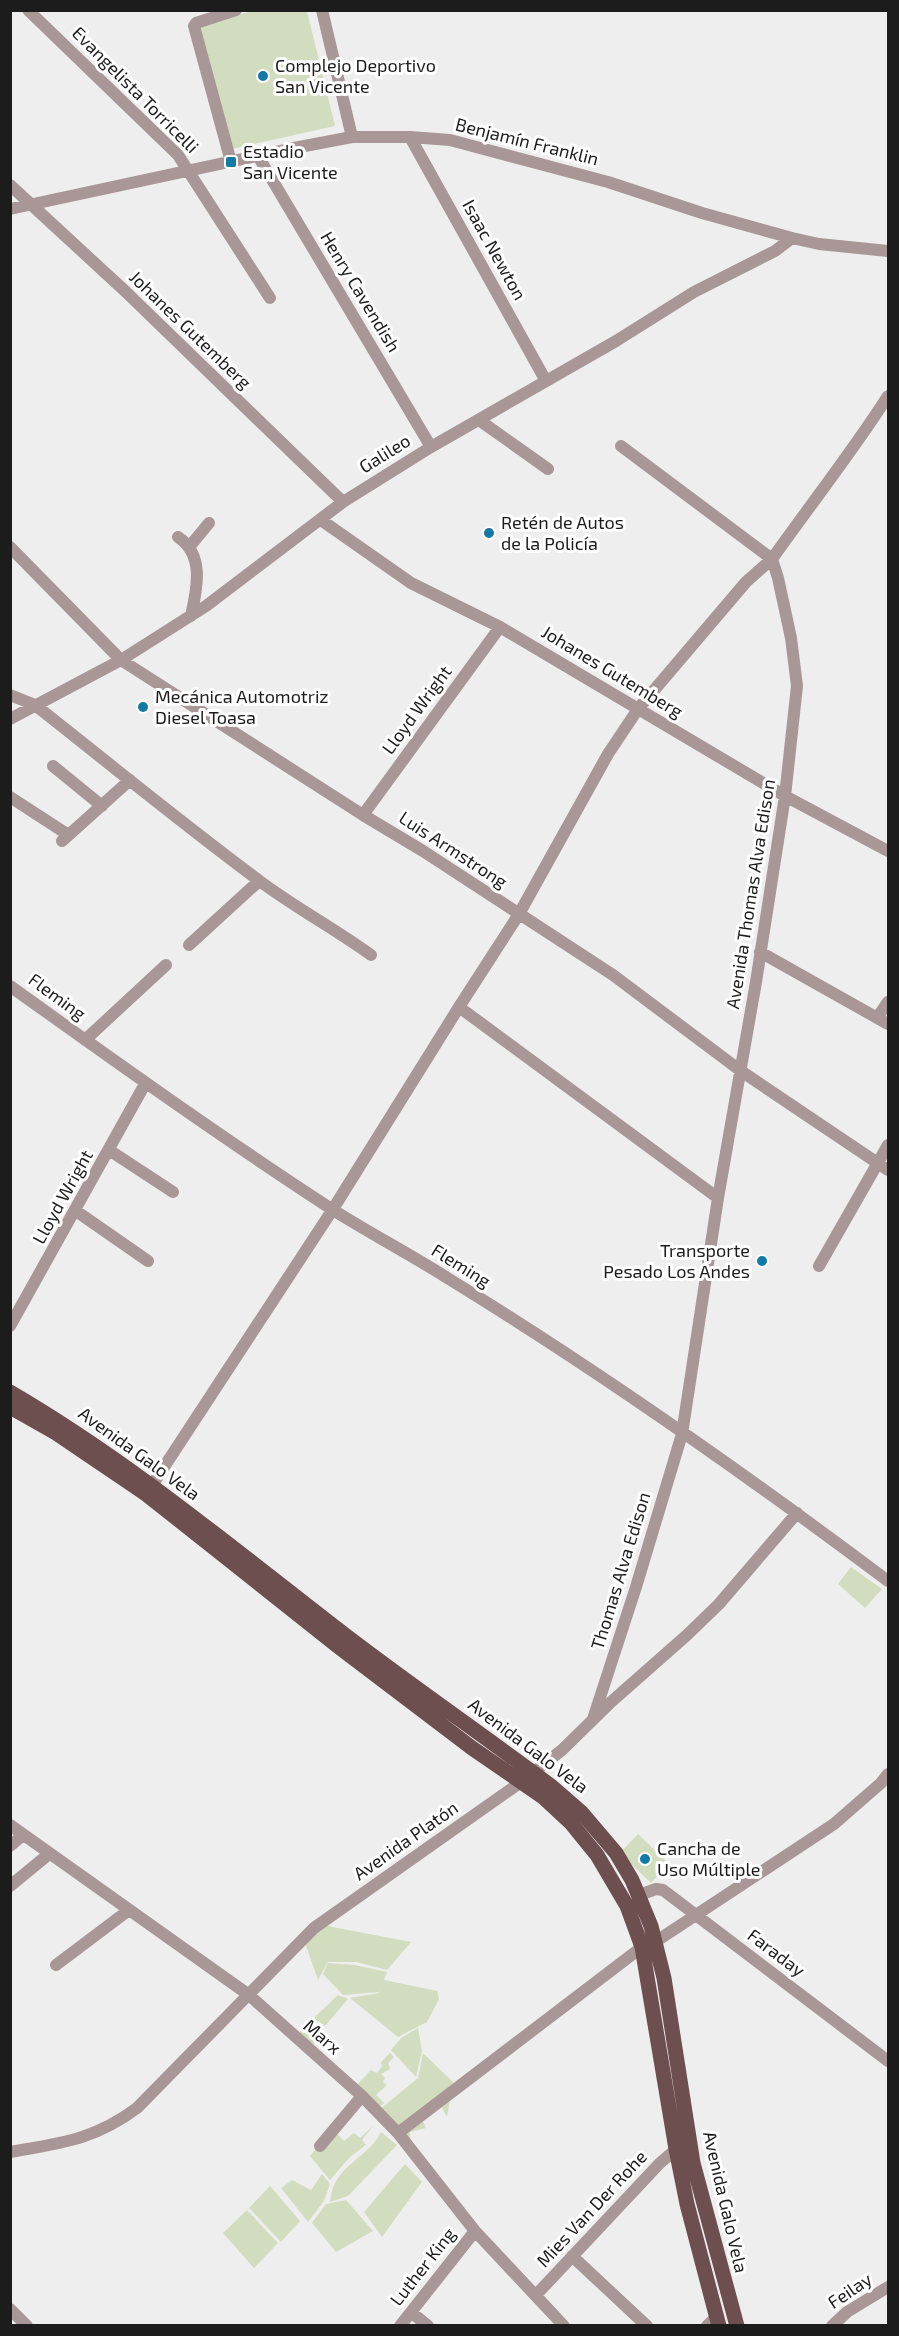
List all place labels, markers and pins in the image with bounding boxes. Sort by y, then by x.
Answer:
place label: Complejo Deportivo San Vicente [275,54,436,97]
marker: Complejo Deportivo San Vicente [256,69,270,83]
place label: Estadio San Vicente [243,140,338,183]
marker: Estadio San Vicente [224,155,238,169]
place label: Retén de Autos de la Policía [501,511,624,554]
marker: Retén de Autos de la Policía [482,526,496,540]
place label: Mecánica Automotriz Diesel Toasa [155,685,329,728]
marker: Mecánica Automotriz Diesel Toasa [136,700,150,714]
place label: Transporte Pesado Los Andes [603,1239,750,1282]
marker: Transporte Pesado Los Andes [755,1254,769,1268]
place label: Cancha de Uso Múltiple [657,1837,760,1880]
marker: Cancha de Uso Múltiple [638,1852,652,1866]

